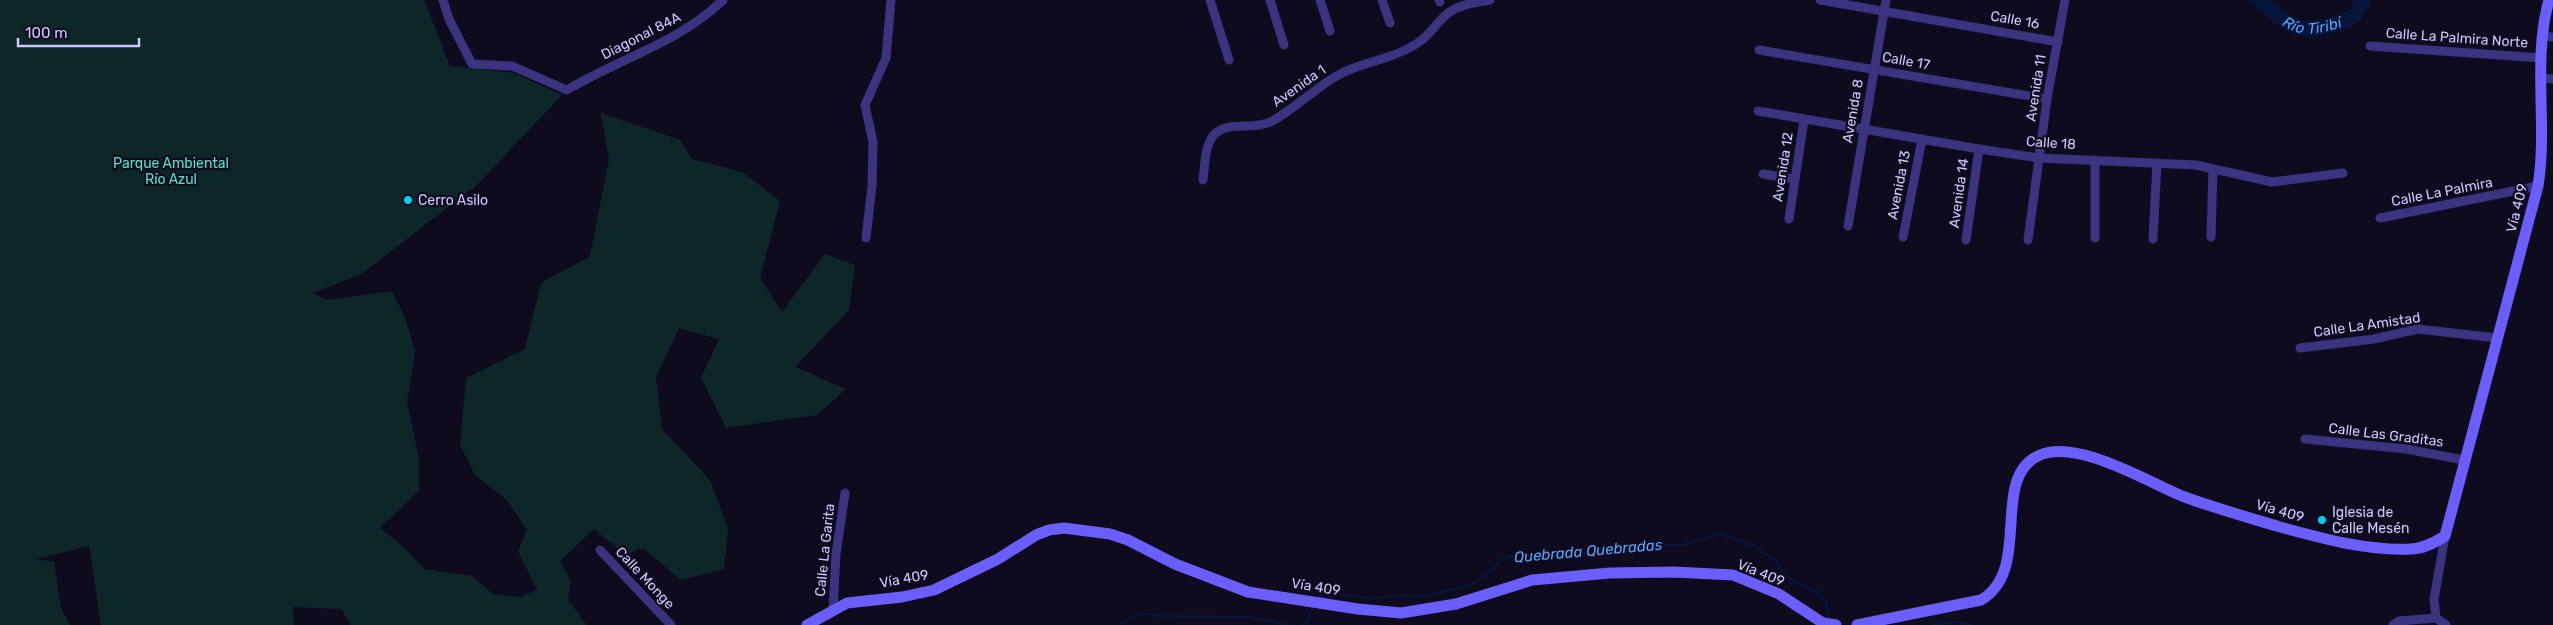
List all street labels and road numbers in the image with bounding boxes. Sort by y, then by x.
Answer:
street label: Calle 16 [1989,7,2041,33]
street label: Diagonal 84A [598,8,684,63]
street label: Calle La Palmira Norte [2385,25,2529,51]
street label: Calle 17 [1881,48,1931,74]
street label: Avenida 11 [2022,53,2050,123]
street label: Avenida 1 [1269,61,1329,111]
street label: Avenida 8 [1839,78,1867,144]
street label: Avenida 12 [1769,131,1797,203]
street label: Calle 18 [2025,133,2077,153]
street label: Avenida 13 [1884,149,1914,221]
street label: Avenida 14 [1946,157,1972,229]
street label: Calle La Palmira [2390,174,2494,210]
street label: Vía 409 [2503,182,2531,234]
street label: Calle La Amistad [2313,309,2421,341]
street label: Calle Las Graditas [2327,420,2445,450]
street label: Vía 409 [2254,496,2306,526]
street label: Calle La Garita [812,503,838,597]
street label: Calle Monge [612,543,678,613]
street label: Vía 409 [1735,556,1787,590]
street label: Vía 409 [878,566,930,592]
street label: Vía 409 [1290,575,1342,599]

